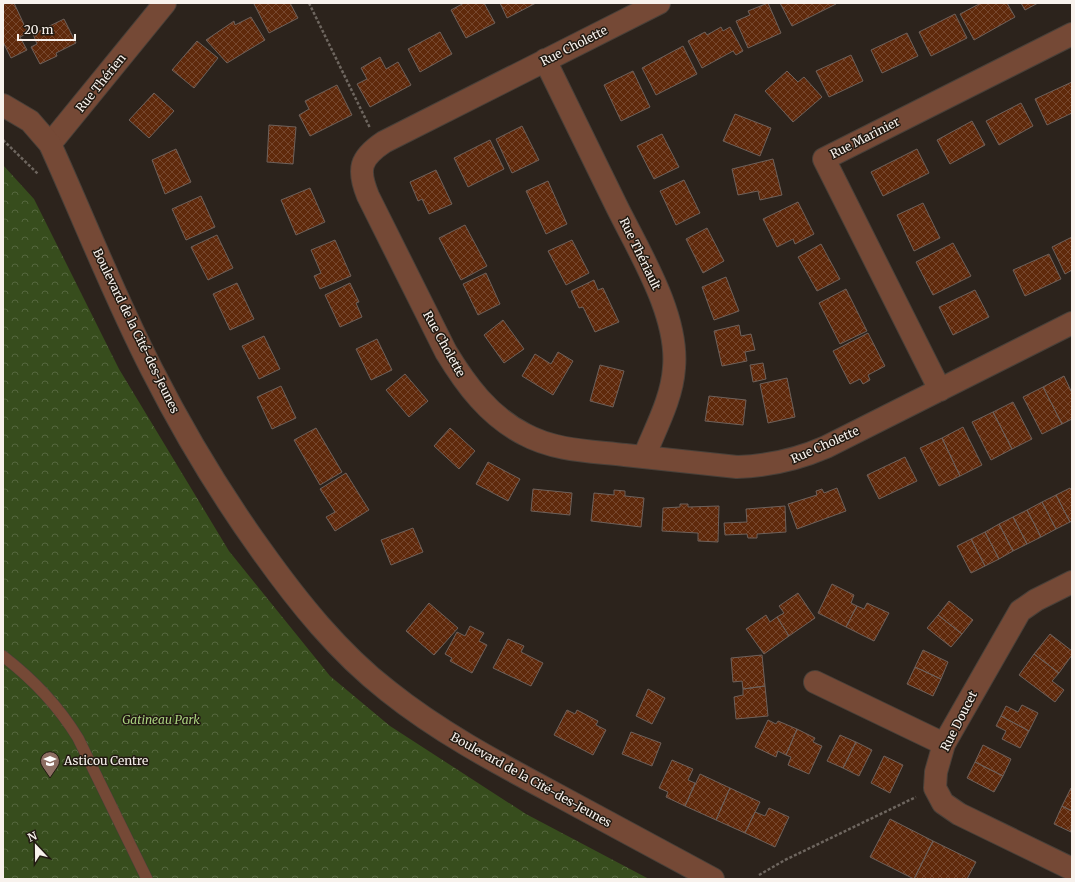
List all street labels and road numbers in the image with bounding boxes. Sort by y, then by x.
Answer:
street label: Rue Cholette [538,22,610,69]
street label: Rue Thérien [73,50,129,115]
street label: Rue Marinier [828,113,902,161]
street label: Rue Thériault [616,215,665,293]
street label: Boulevard de la Cité-des-Jeunes [90,246,183,416]
street label: Rue Cholette [420,308,469,379]
street label: Rue Cholette [788,423,861,466]
street label: Rue Doucet [937,688,980,753]
street label: Boulevard de la Cité-des-Jeunes [448,729,614,830]

